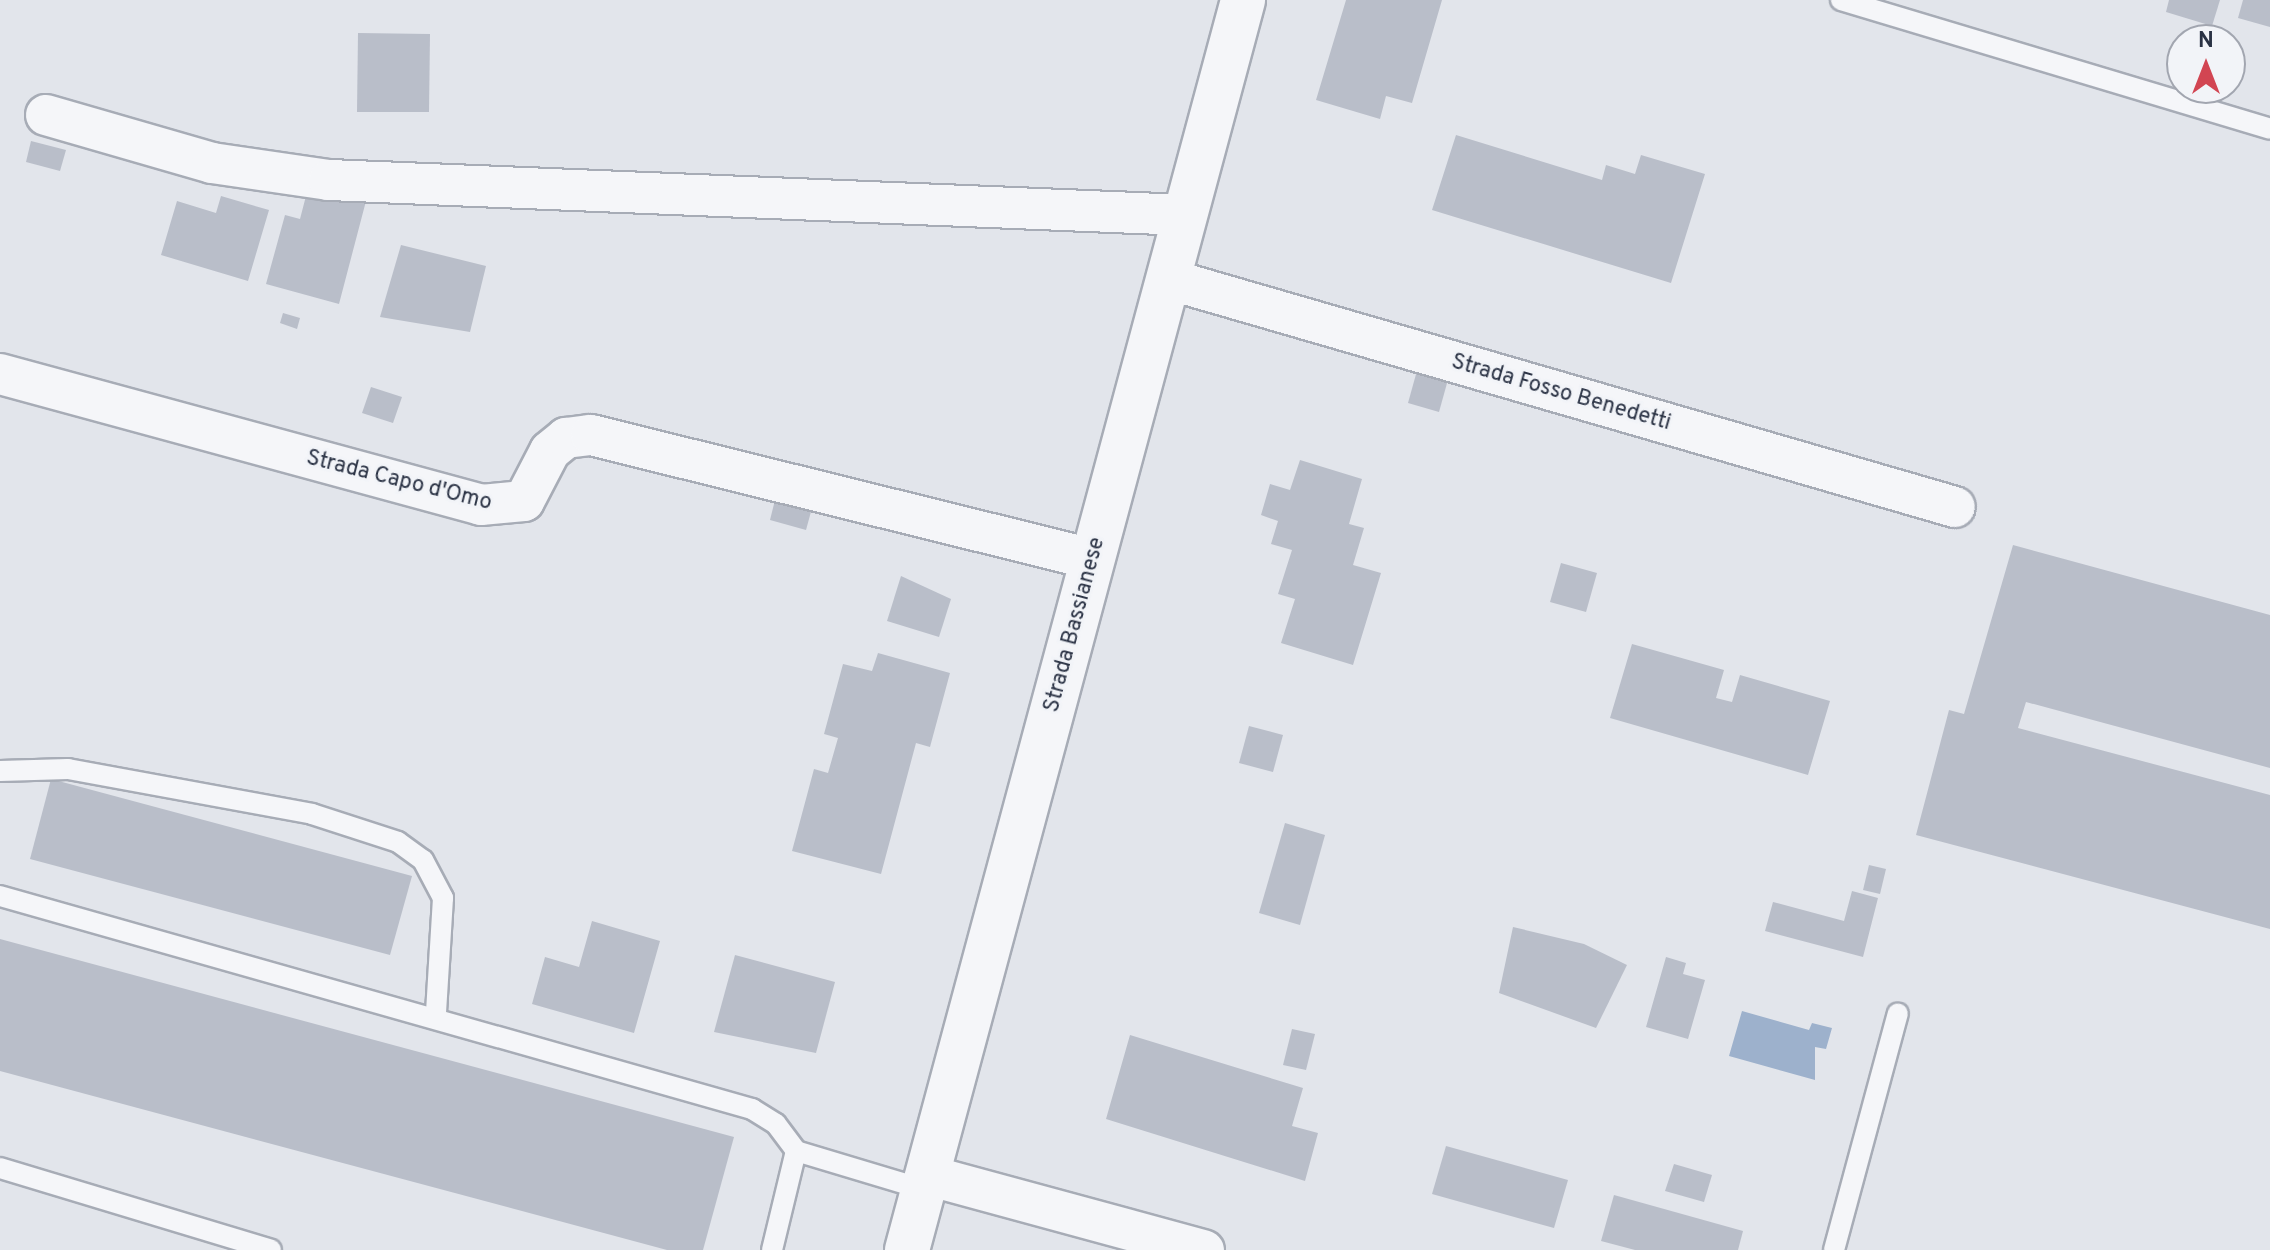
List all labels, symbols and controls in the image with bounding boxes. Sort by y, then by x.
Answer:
north arrow [2166,24,2246,104]
text: N [2198,28,2214,55]
street label: Strada Fosso Benedetti [1448,349,1674,437]
street label: Strada Capo d'Omo [303,445,495,517]
street label: Strada Bassianese [1039,535,1111,715]

